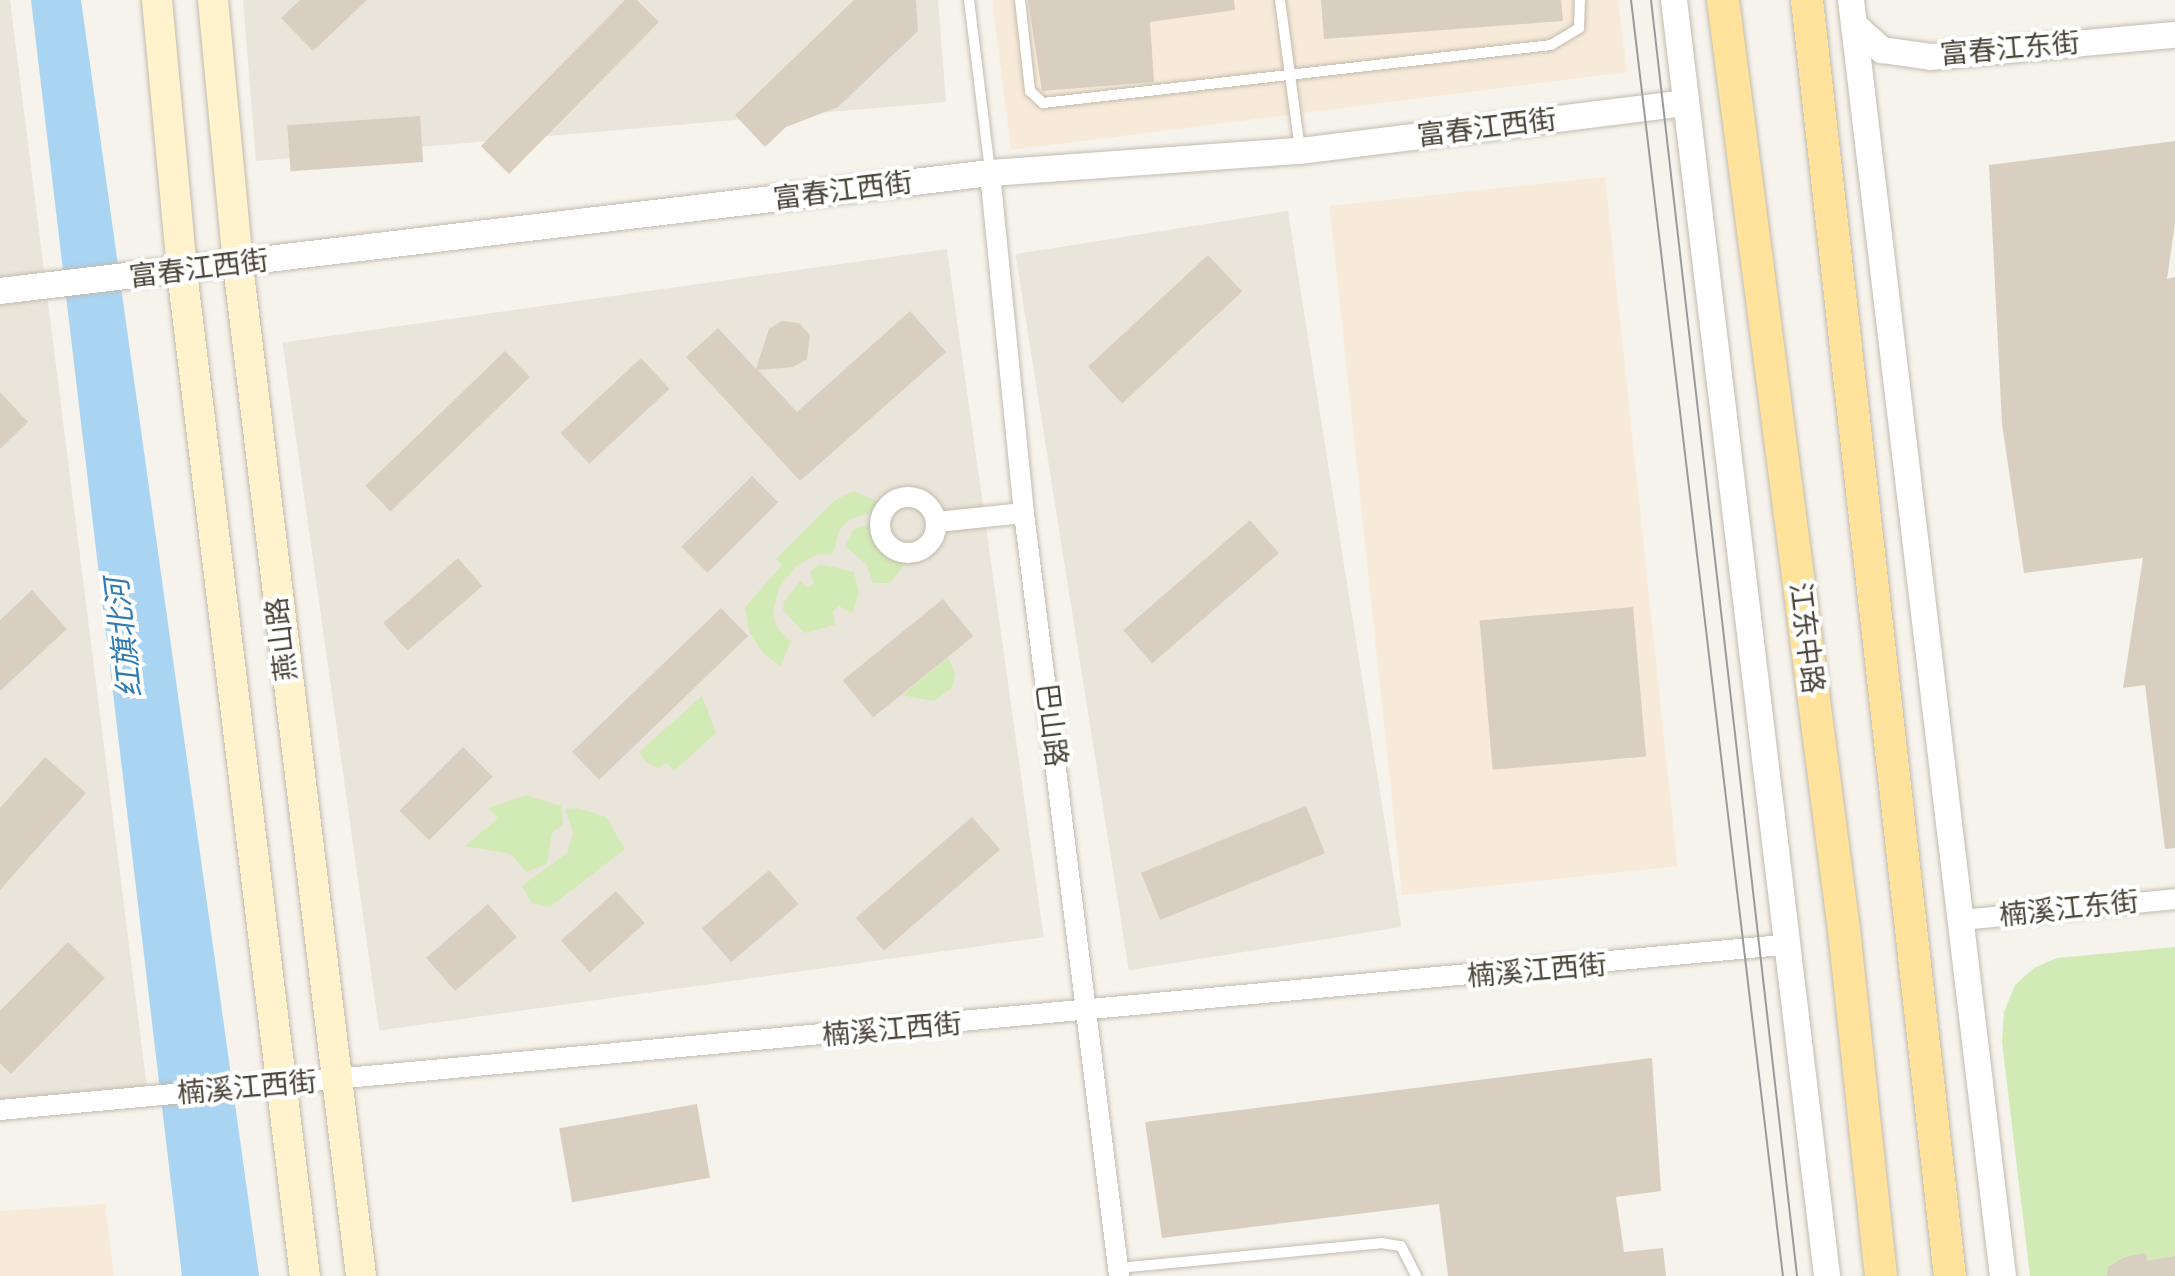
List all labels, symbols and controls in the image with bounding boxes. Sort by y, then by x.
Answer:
street label: 富春江东街 [1939,26,2081,72]
street label: 富春江西街 [1415,103,1559,153]
street label: 富春江西街 [771,166,915,216]
street label: 富春江西街 [127,244,271,294]
water label: 红旗北河 [99,576,149,700]
street label: 江东中路 [1783,580,1829,696]
street label: 燕山路 [260,595,304,683]
street label: 巴山路 [1029,681,1073,769]
street label: 楠溪江东街 [1998,885,2140,933]
street label: 楠溪江西街 [1466,948,1608,994]
street label: 楠溪江西街 [821,1007,963,1053]
street label: 楠溪江西街 [176,1065,318,1111]

